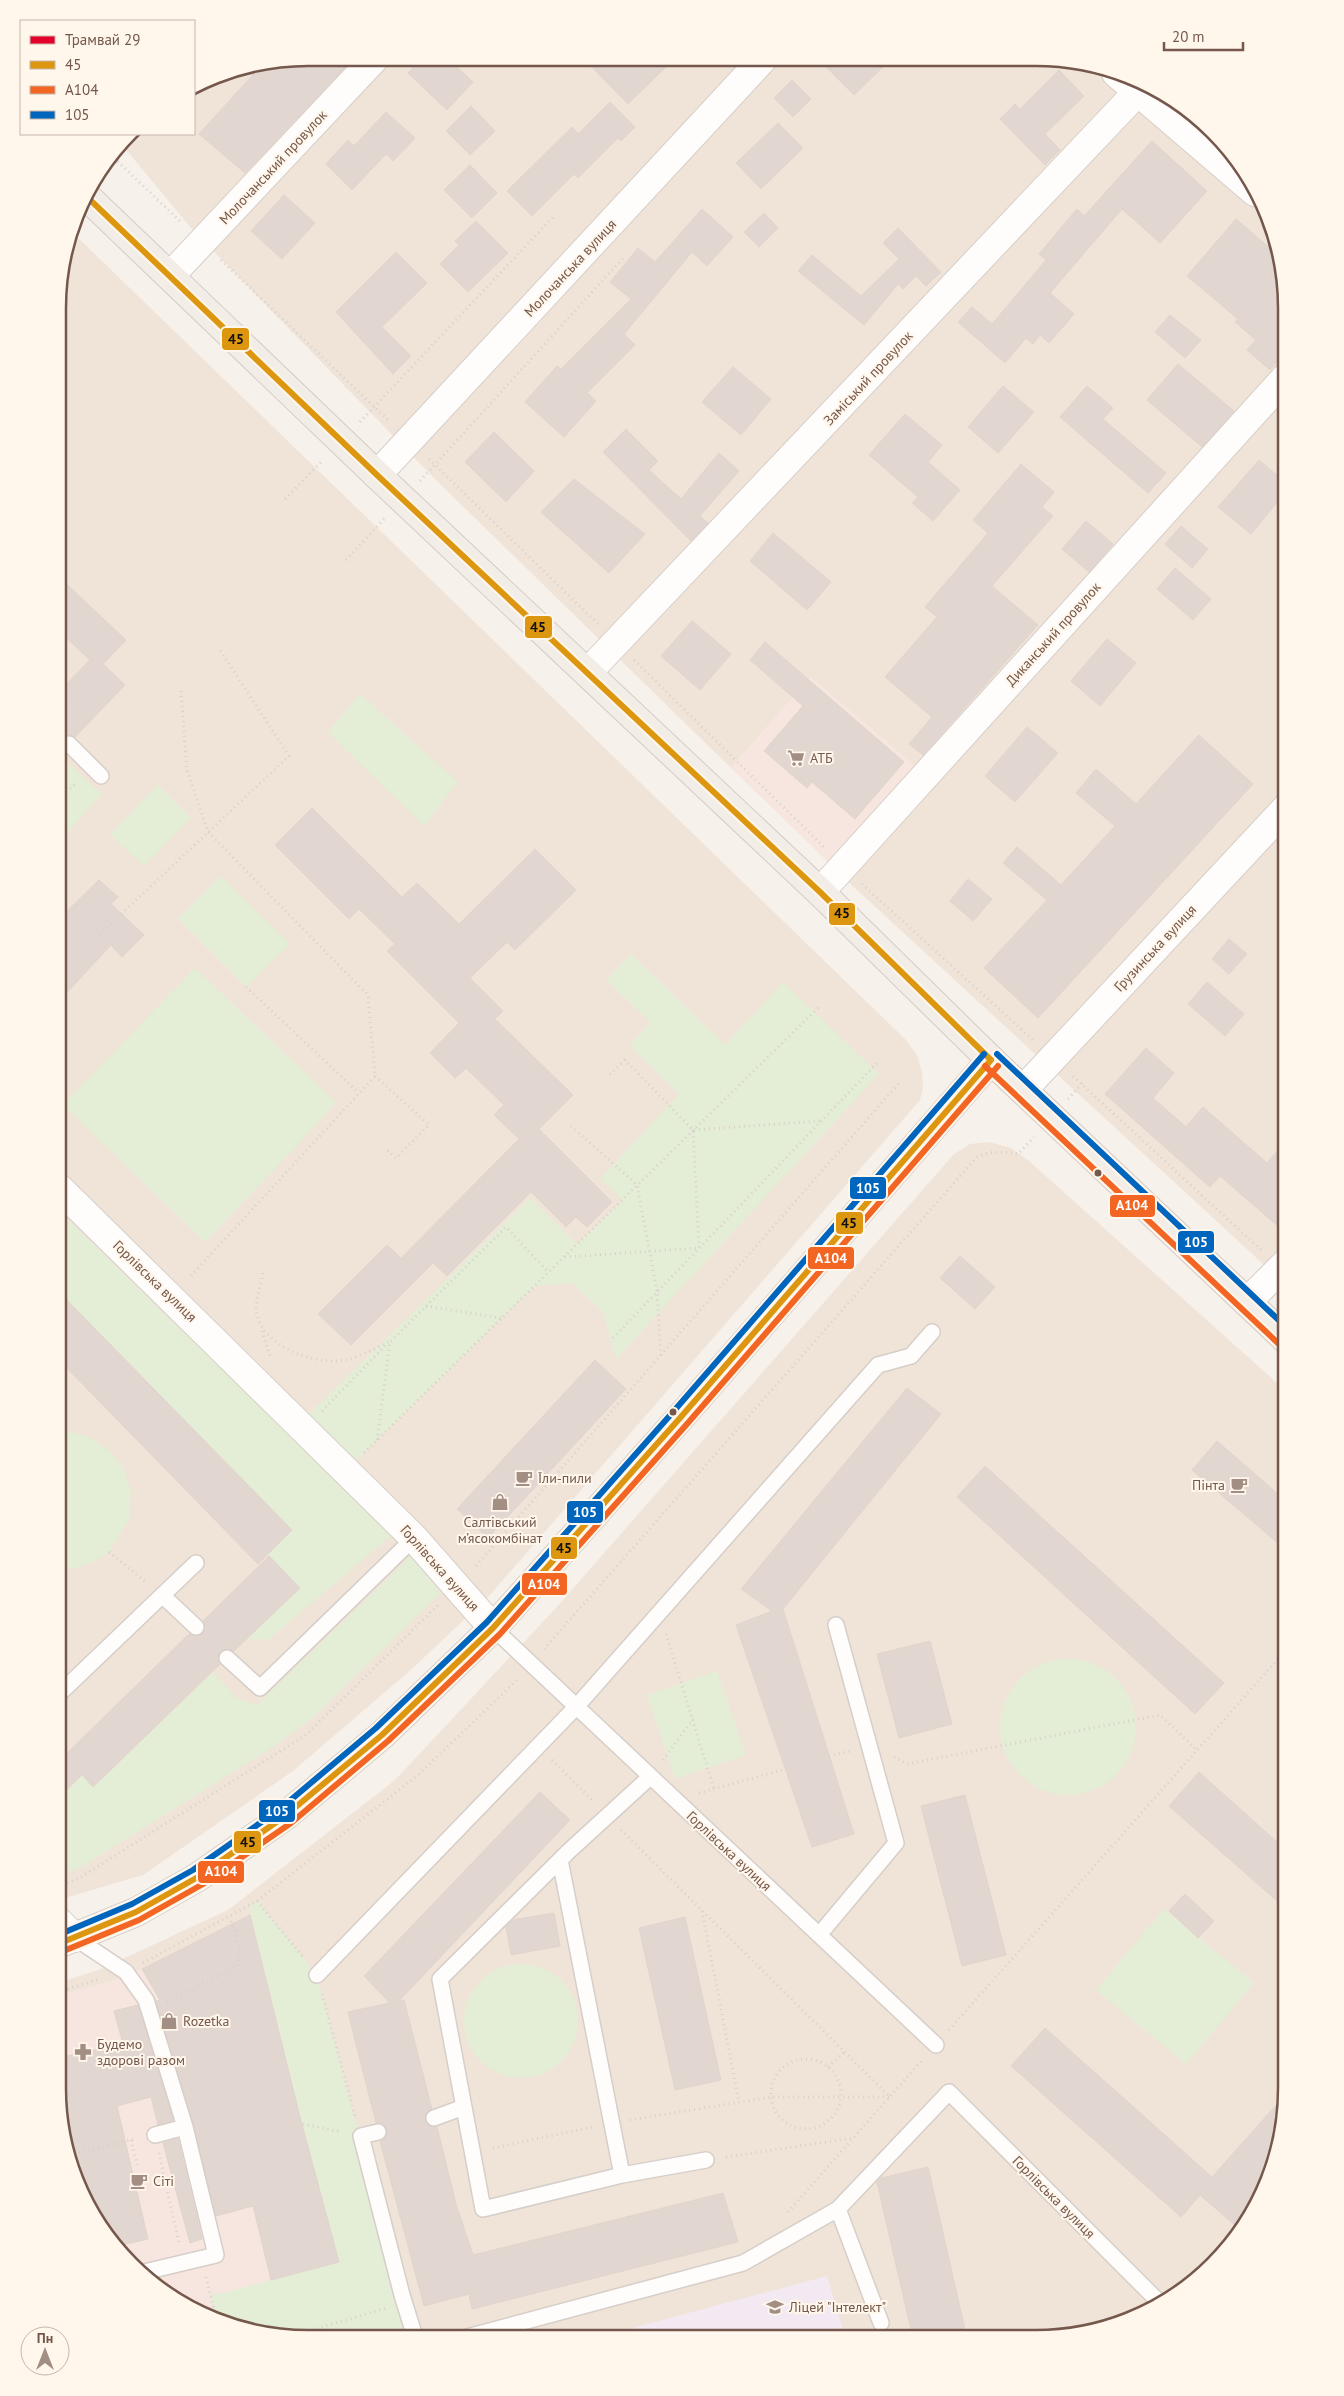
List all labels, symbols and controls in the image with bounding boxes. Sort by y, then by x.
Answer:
legend [20,20,195,135]
scale bar [1164,20,1243,52]
text: 20 m [1172,27,1205,46]
text: Трамвай 29 [65,30,140,49]
text: 45 [65,55,81,74]
text: А104 [65,80,98,99]
text: 105 [65,105,90,124]
street label: Молочанський провулок [215,106,331,228]
street label: Молочанська вулиця [520,215,620,321]
line badge: 45 [221,327,250,351]
street label: Заміський провулок [819,327,917,429]
text: 45 [228,330,244,348]
street label: Диканський провулок [1002,578,1105,690]
line badge: 45 [524,615,553,639]
text: 45 [530,618,546,636]
supermarket icon: АТБ [786,748,806,768]
place label: АТБ [810,749,833,767]
street label: Грузинська вулиця [1110,901,1200,995]
line badge: 45 [828,902,856,926]
text: 45 [834,904,850,922]
unlabelled marker [1093,1168,1103,1178]
line badge: 105 [849,1176,887,1200]
text: 105 [856,1179,880,1197]
line badge: А104 [1109,1194,1156,1218]
text: А104 [1116,1196,1148,1214]
line badge: 45 [835,1211,864,1235]
text: 45 [841,1214,857,1232]
line badge: 105 [1177,1230,1215,1254]
text: 105 [1184,1233,1208,1251]
street label: Горлівська вулиця [109,1236,201,1326]
line badge: А104 [807,1246,855,1270]
text: А104 [815,1249,847,1267]
unlabelled marker [668,1407,678,1417]
cafe icon: Їли-пили [514,1468,534,1488]
place label: Їли-пили [538,1469,592,1487]
cafe icon: Пінта [1229,1475,1249,1495]
place label: Пінта [1192,1476,1225,1494]
shop icon: Салтівський м’ясокомбінат [490,1492,510,1512]
line badge: 105 [566,1500,604,1524]
text: 105 [573,1503,597,1521]
place label: Салтівський м’ясокомбінат [458,1513,543,1547]
street label: Горлівська вулиця [397,1521,483,1615]
line badge: 45 [550,1536,578,1560]
text: 45 [556,1539,572,1557]
line badge: А104 [521,1572,568,1596]
text: А104 [528,1575,560,1593]
line badge: 105 [258,1799,296,1823]
text: 105 [265,1802,289,1820]
street label: Горлівська вулиця [683,1807,775,1895]
line badge: 45 [233,1830,262,1854]
text: 45 [240,1833,256,1851]
line badge: А104 [197,1860,245,1884]
text: А104 [205,1862,237,1880]
shop icon: Rozetka [159,2011,179,2031]
place label: Rozetka [183,2012,230,2030]
place label: Будемо здорові разом [97,2035,185,2069]
pharmacy icon: Будемо здорові разом [73,2042,93,2062]
street label: Горлівська вулиця [1009,2152,1099,2242]
cafe icon: Сіті [129,2171,149,2191]
place label: Сіті [153,2172,174,2190]
school or university icon: Ліцей "Інтелект" [765,2297,785,2317]
place label: Ліцей "Інтелект" [788,2298,886,2316]
north arrow [20,2326,70,2376]
text: Пн [37,2329,53,2347]

